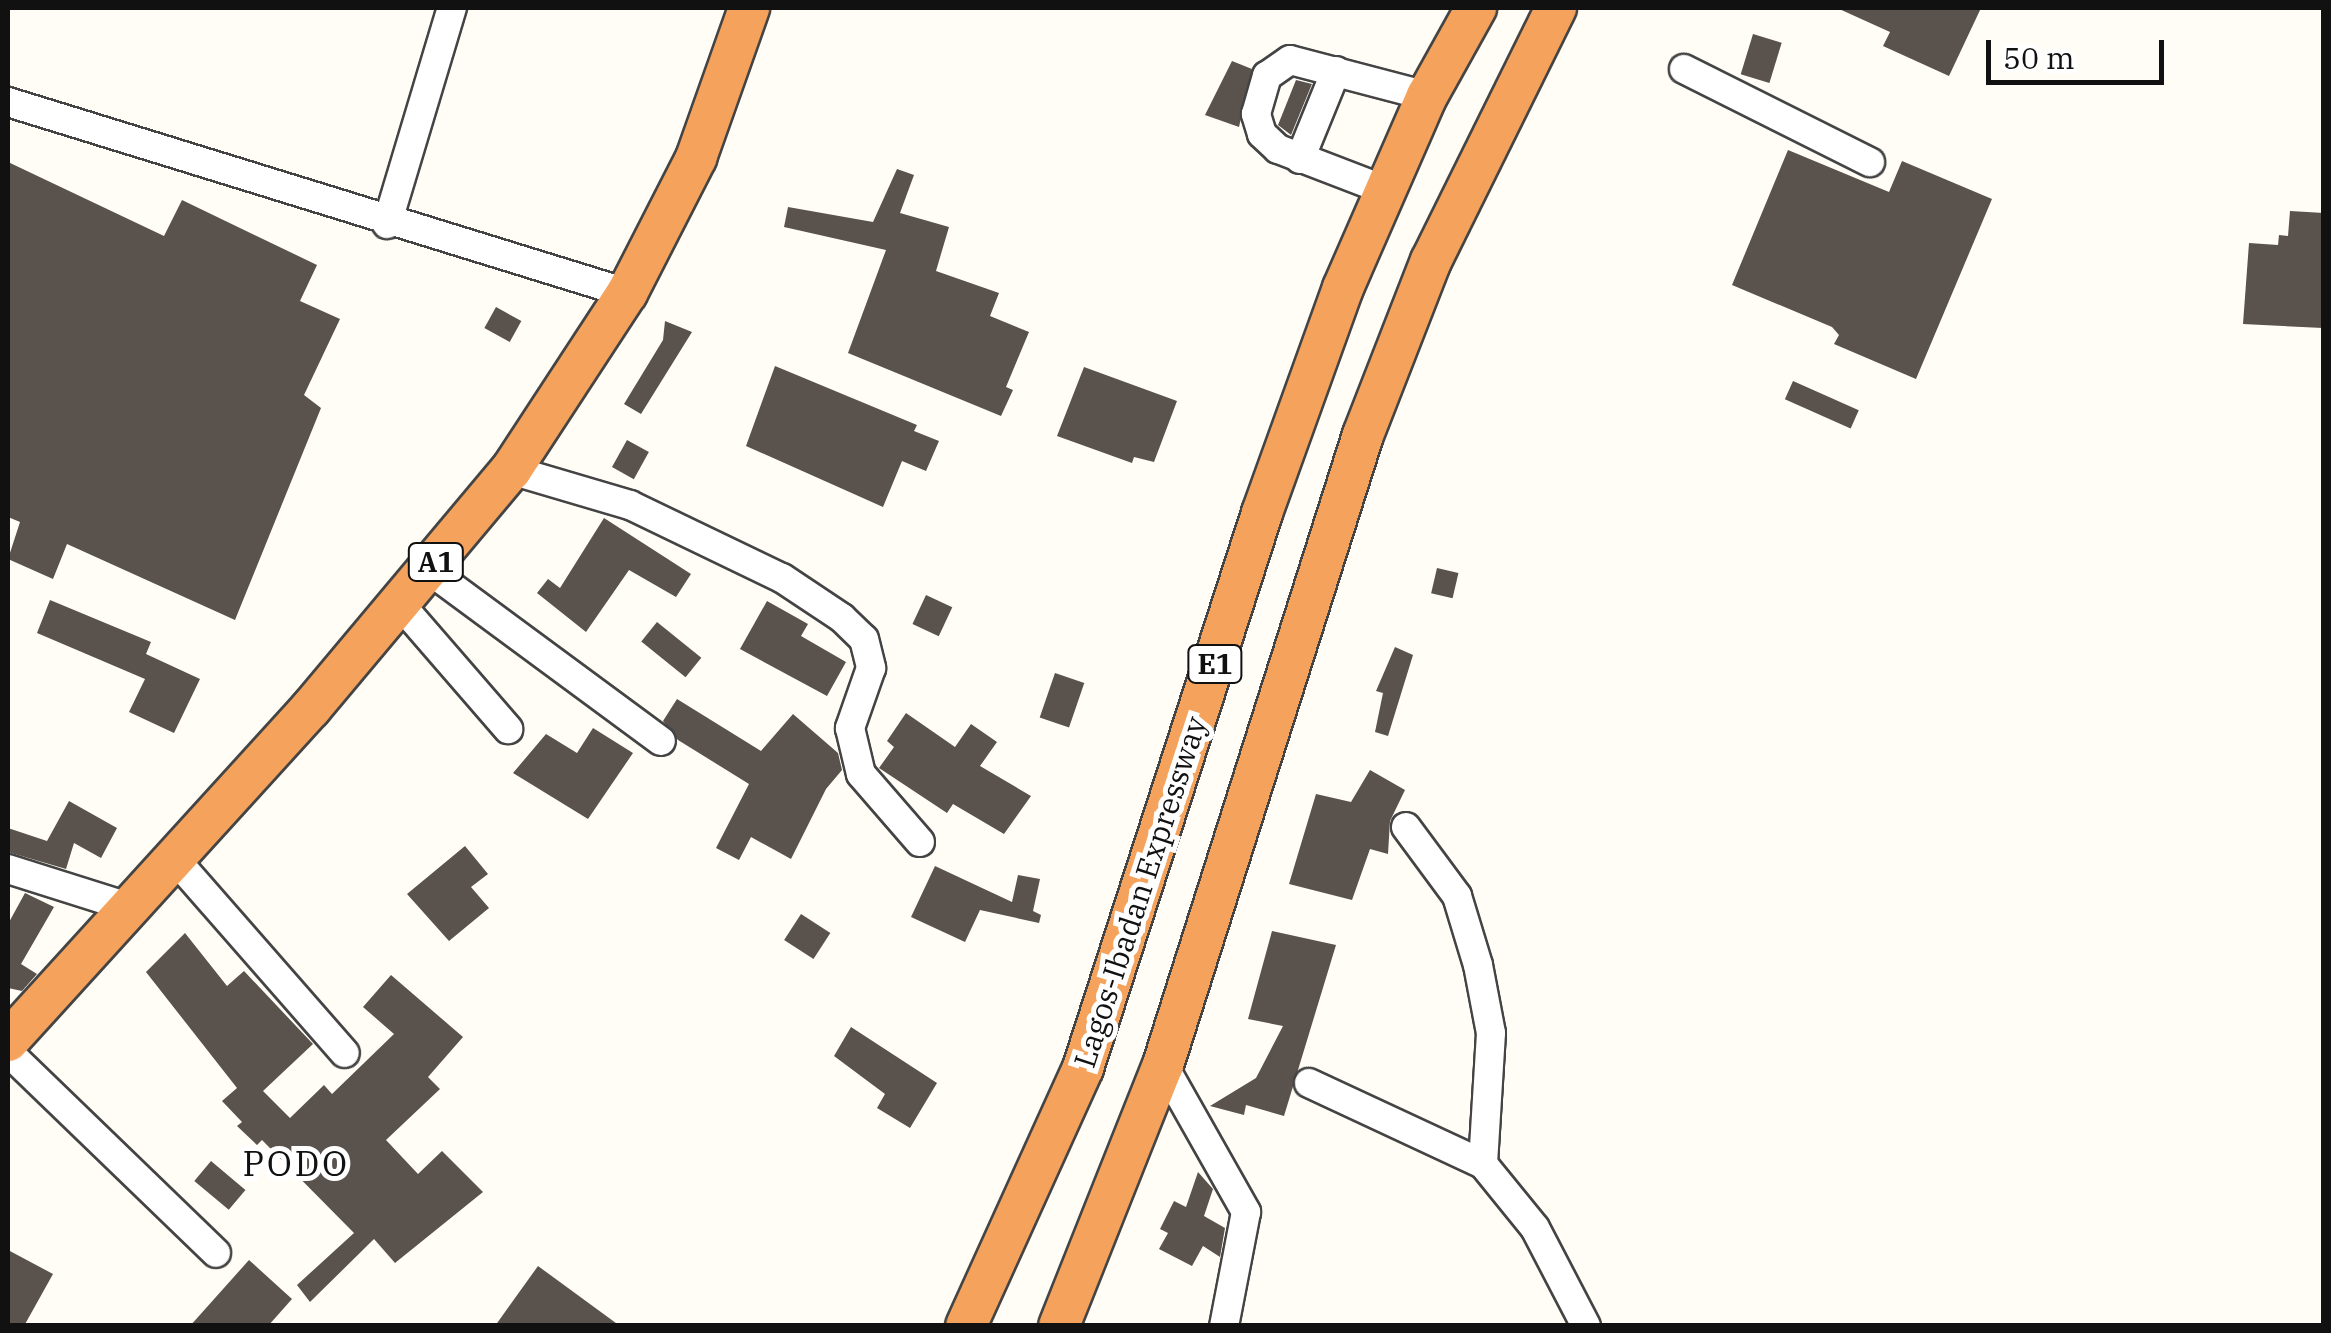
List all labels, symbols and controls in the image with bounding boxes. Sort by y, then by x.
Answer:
scale bar [1991,20,2168,82]
text: 50 m [2003,38,2075,77]
road number: A1 [406,539,466,585]
road number: E1 [1185,641,1245,687]
street label: Lagos-Ibadan Expressway [1066,712,1214,1072]
district label: PODO [242,1142,350,1184]

